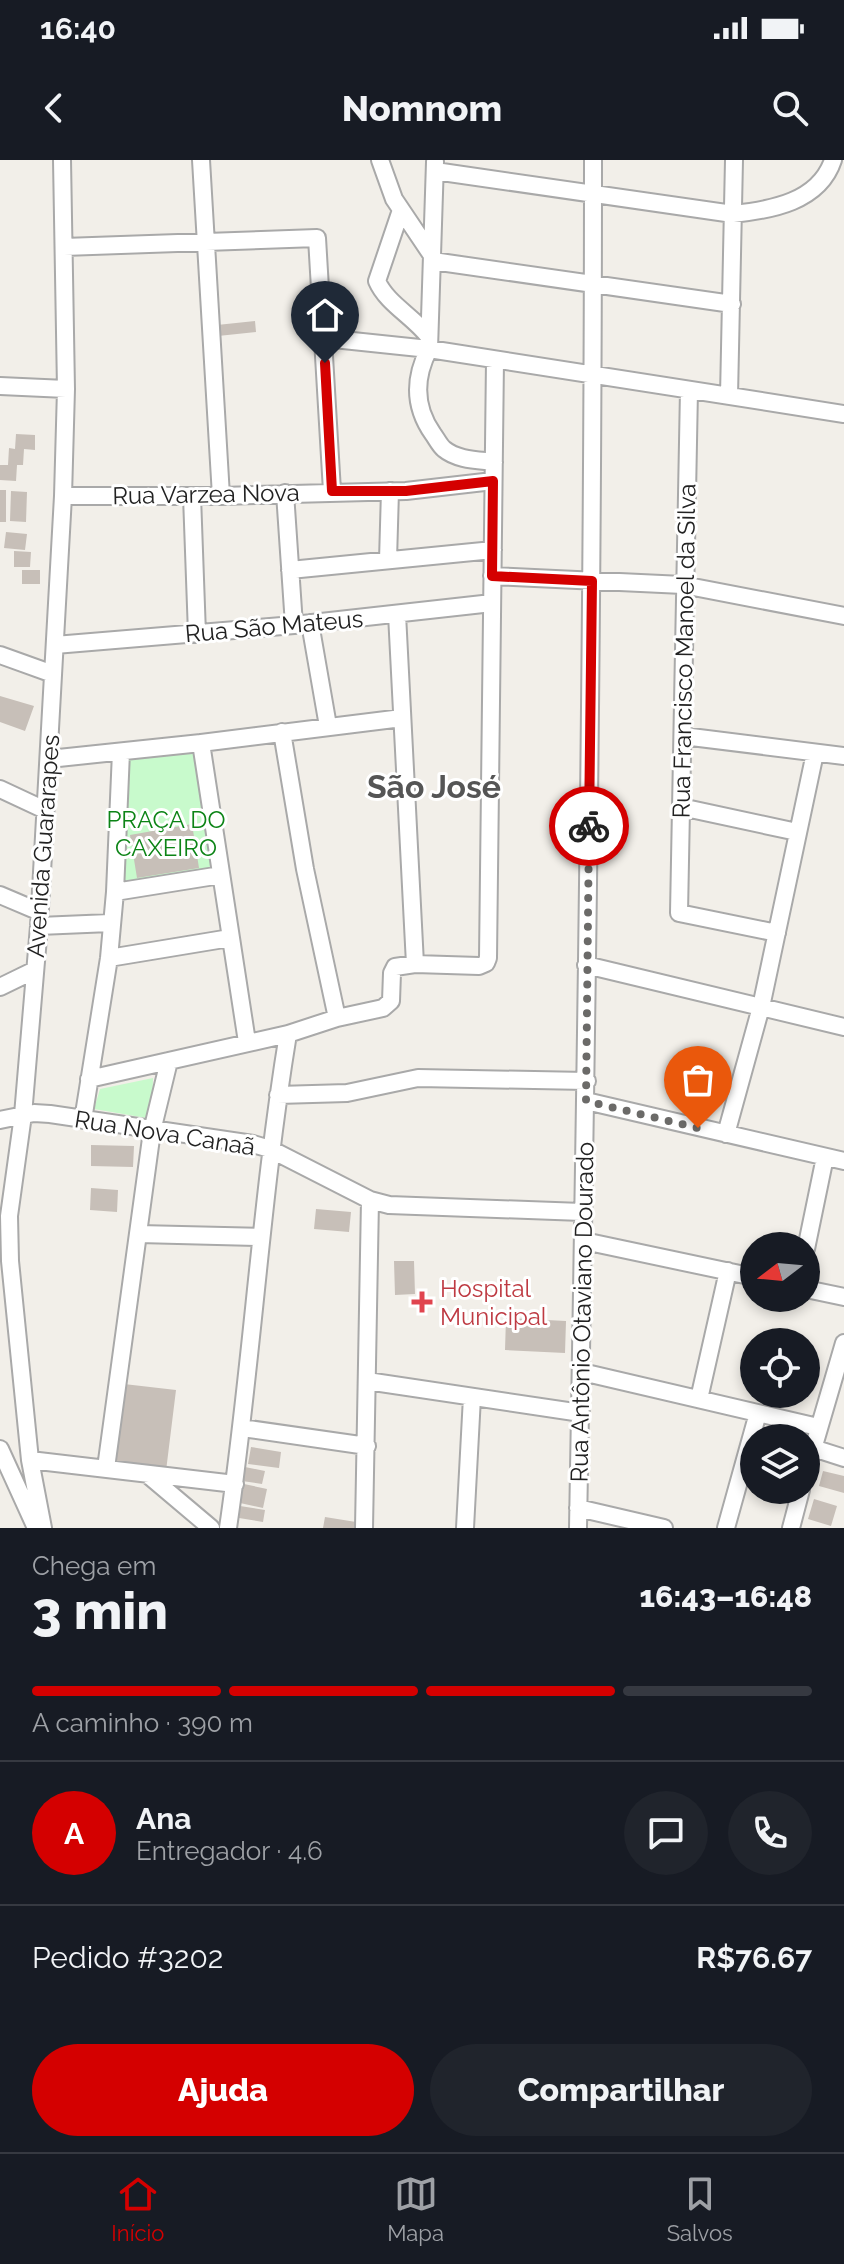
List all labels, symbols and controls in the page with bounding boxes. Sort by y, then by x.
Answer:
text: 16:40 [40,11,116,46]
icon: back [32,86,76,130]
icon: search [768,86,812,130]
text: Nomnom [342,87,502,129]
pin [291,281,359,363]
icon: home [303,293,347,337]
street label: Rua Varzea Nova [112,478,300,510]
street label: Rua Francisco Manoel da Silva [667,483,701,819]
street label: Rua São Mateus [184,604,364,648]
street label: Avenida Guararapes [21,734,65,958]
district label: São José [367,768,501,805]
courier [549,786,629,866]
icon: bike [567,804,611,848]
park label: PRAÇA DO CAXEIRO [106,805,226,862]
pin [664,1046,732,1128]
icon: bag [676,1058,720,1102]
street label: Rua Nova Canaã [73,1104,257,1162]
street label: Rua Antônio Otaviano Dourado [565,1141,599,1483]
north arrow [740,1232,820,1312]
map controls [740,1232,820,1504]
place label: Hospital Municipal [440,1274,548,1331]
marker: Hospital Municipal [411,1291,433,1313]
button: locate [740,1328,820,1408]
button: layers [740,1424,820,1504]
text: Chega em [32,1551,156,1581]
text: 16:43–16:48 [640,1579,812,1614]
text: 3 min [32,1580,168,1641]
text: A caminho · 390 m [32,1708,253,1738]
button: chat [624,1791,708,1875]
button: phone [728,1791,812,1875]
text: Ana [136,1801,192,1836]
text: A [64,1816,84,1851]
text: Entregador · 4.6 [136,1836,323,1866]
text: Pedido #3202 [32,1940,223,1975]
text: R$76.67 [696,1940,812,1975]
button: Ajuda [32,2044,414,2136]
button: Compartilhar [430,2044,812,2136]
tab: Início [111,2172,164,2246]
tab: Mapa [387,2172,444,2246]
tab: Salvos [667,2172,733,2246]

